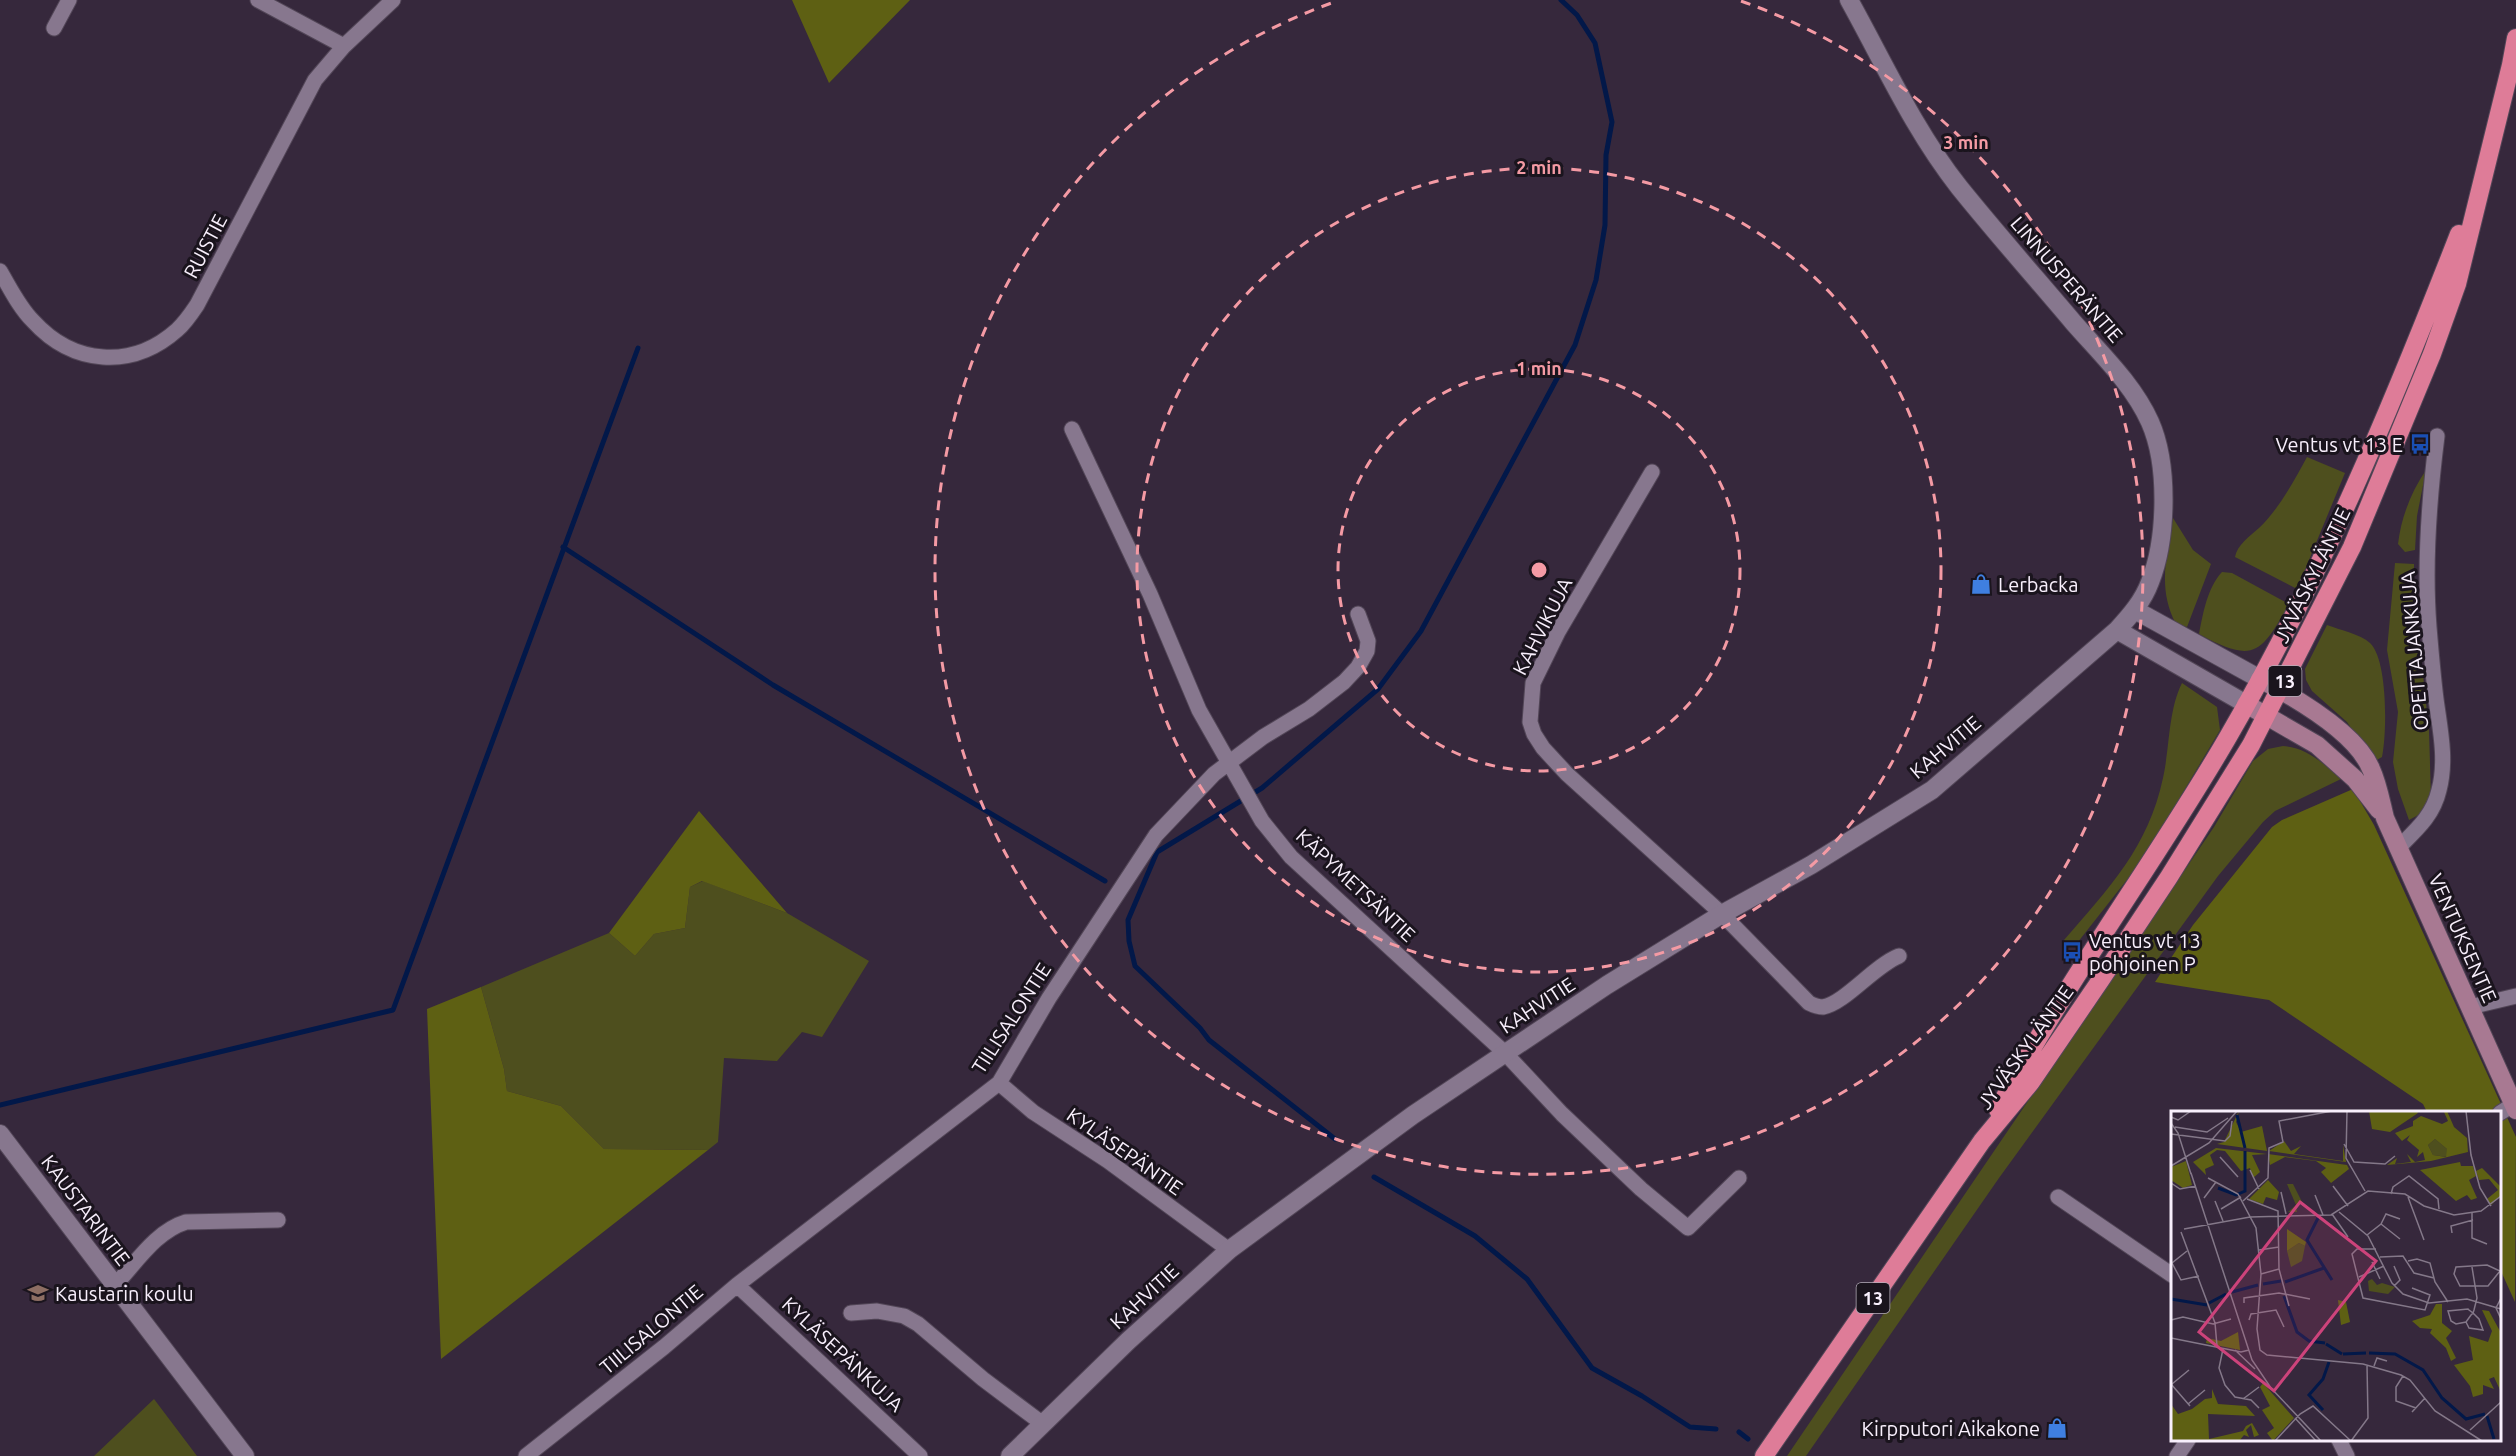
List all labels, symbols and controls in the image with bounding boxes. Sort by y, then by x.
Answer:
text: 3 min [1943,132,1989,152]
text: 2 min [1516,157,1562,177]
street label: RUISTIE [179,210,231,282]
street label: LINNUSPERÄNTIE [2006,211,2128,347]
text: 1 min [1516,358,1562,378]
bus stop icon: Ventus vt 13 E [2408,432,2432,456]
place label: Ventus vt 13 E [2275,433,2403,456]
street label: JYVÄSKYLÄNTIE [2269,504,2355,646]
centre of rings [1529,560,1549,580]
street label: OPETTAJANKUJA [2396,571,2432,731]
shop icon: Lerbacka [1969,572,1993,596]
street label: KAHVIKUJA [1508,573,1576,679]
place label: Lerbacka [1998,573,2078,596]
road number: 13 [2268,666,2302,696]
street label: KAHVITIE [1905,711,1985,783]
street label: KÄPYMETSÄNTIE [1292,824,1420,946]
street label: VENTUKSENTIE [2424,870,2502,1006]
place label: Ventus vt 13 pohjoinen P [2089,929,2201,975]
bus stop icon: Ventus vt 13 pohjoinen P [2060,940,2084,964]
street label: TIILISALONTIE [967,959,1055,1077]
street label: KAHVITIE [1495,972,1579,1038]
street label: JYVÄSKYLÄNTIE [1972,981,2078,1113]
street label: KYLÄSEPÄNTIE [1063,1103,1187,1199]
inset map [2171,1111,2501,1441]
street label: KAUSTARINTIE [37,1150,135,1270]
street label: KAHVITIE [1105,1259,1183,1333]
street label: TIILISALONTIE [595,1279,707,1379]
school or university icon: Kaustarin koulu [26,1281,50,1305]
place label: Kaustarin koulu [55,1282,194,1305]
road number: 13 [1856,1283,1890,1313]
street label: KYLÄSEPÄNKUJA [778,1292,908,1416]
shop icon: Kirpputori Aikakone [2045,1416,2069,1440]
place label: Kirpputori Aikakone [1862,1417,2040,1440]

